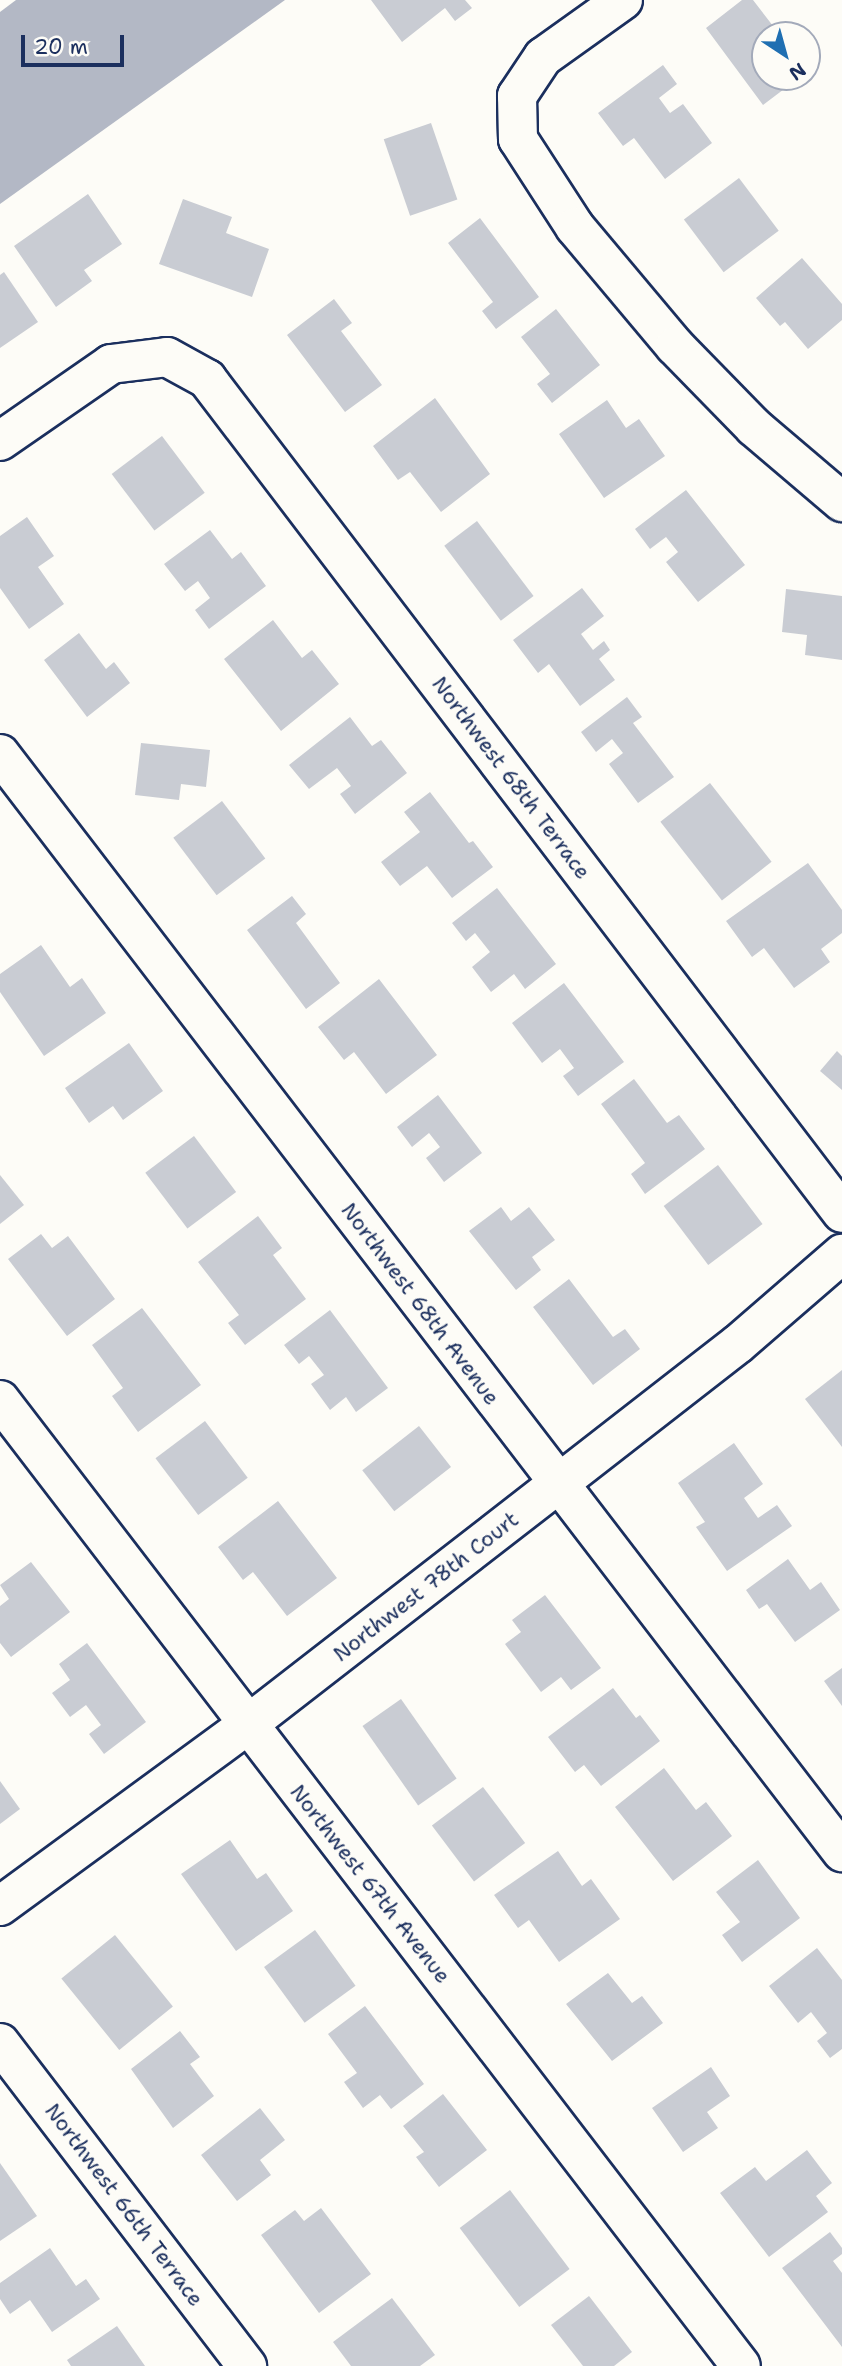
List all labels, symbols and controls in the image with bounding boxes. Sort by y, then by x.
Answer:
scale bar [24,21,128,65]
north arrow [751,21,821,91]
text: 20 m [34,33,88,61]
text: N [784,57,811,86]
street label: Northwest 68th Terrace [427,672,595,884]
street label: Northwest 68th Avenue [336,1198,504,1410]
street label: Northwest 78th Court [328,1507,524,1667]
street label: Northwest 67th Avenue [285,1780,455,1988]
street label: Northwest 66th Terrace [40,2099,208,2311]

